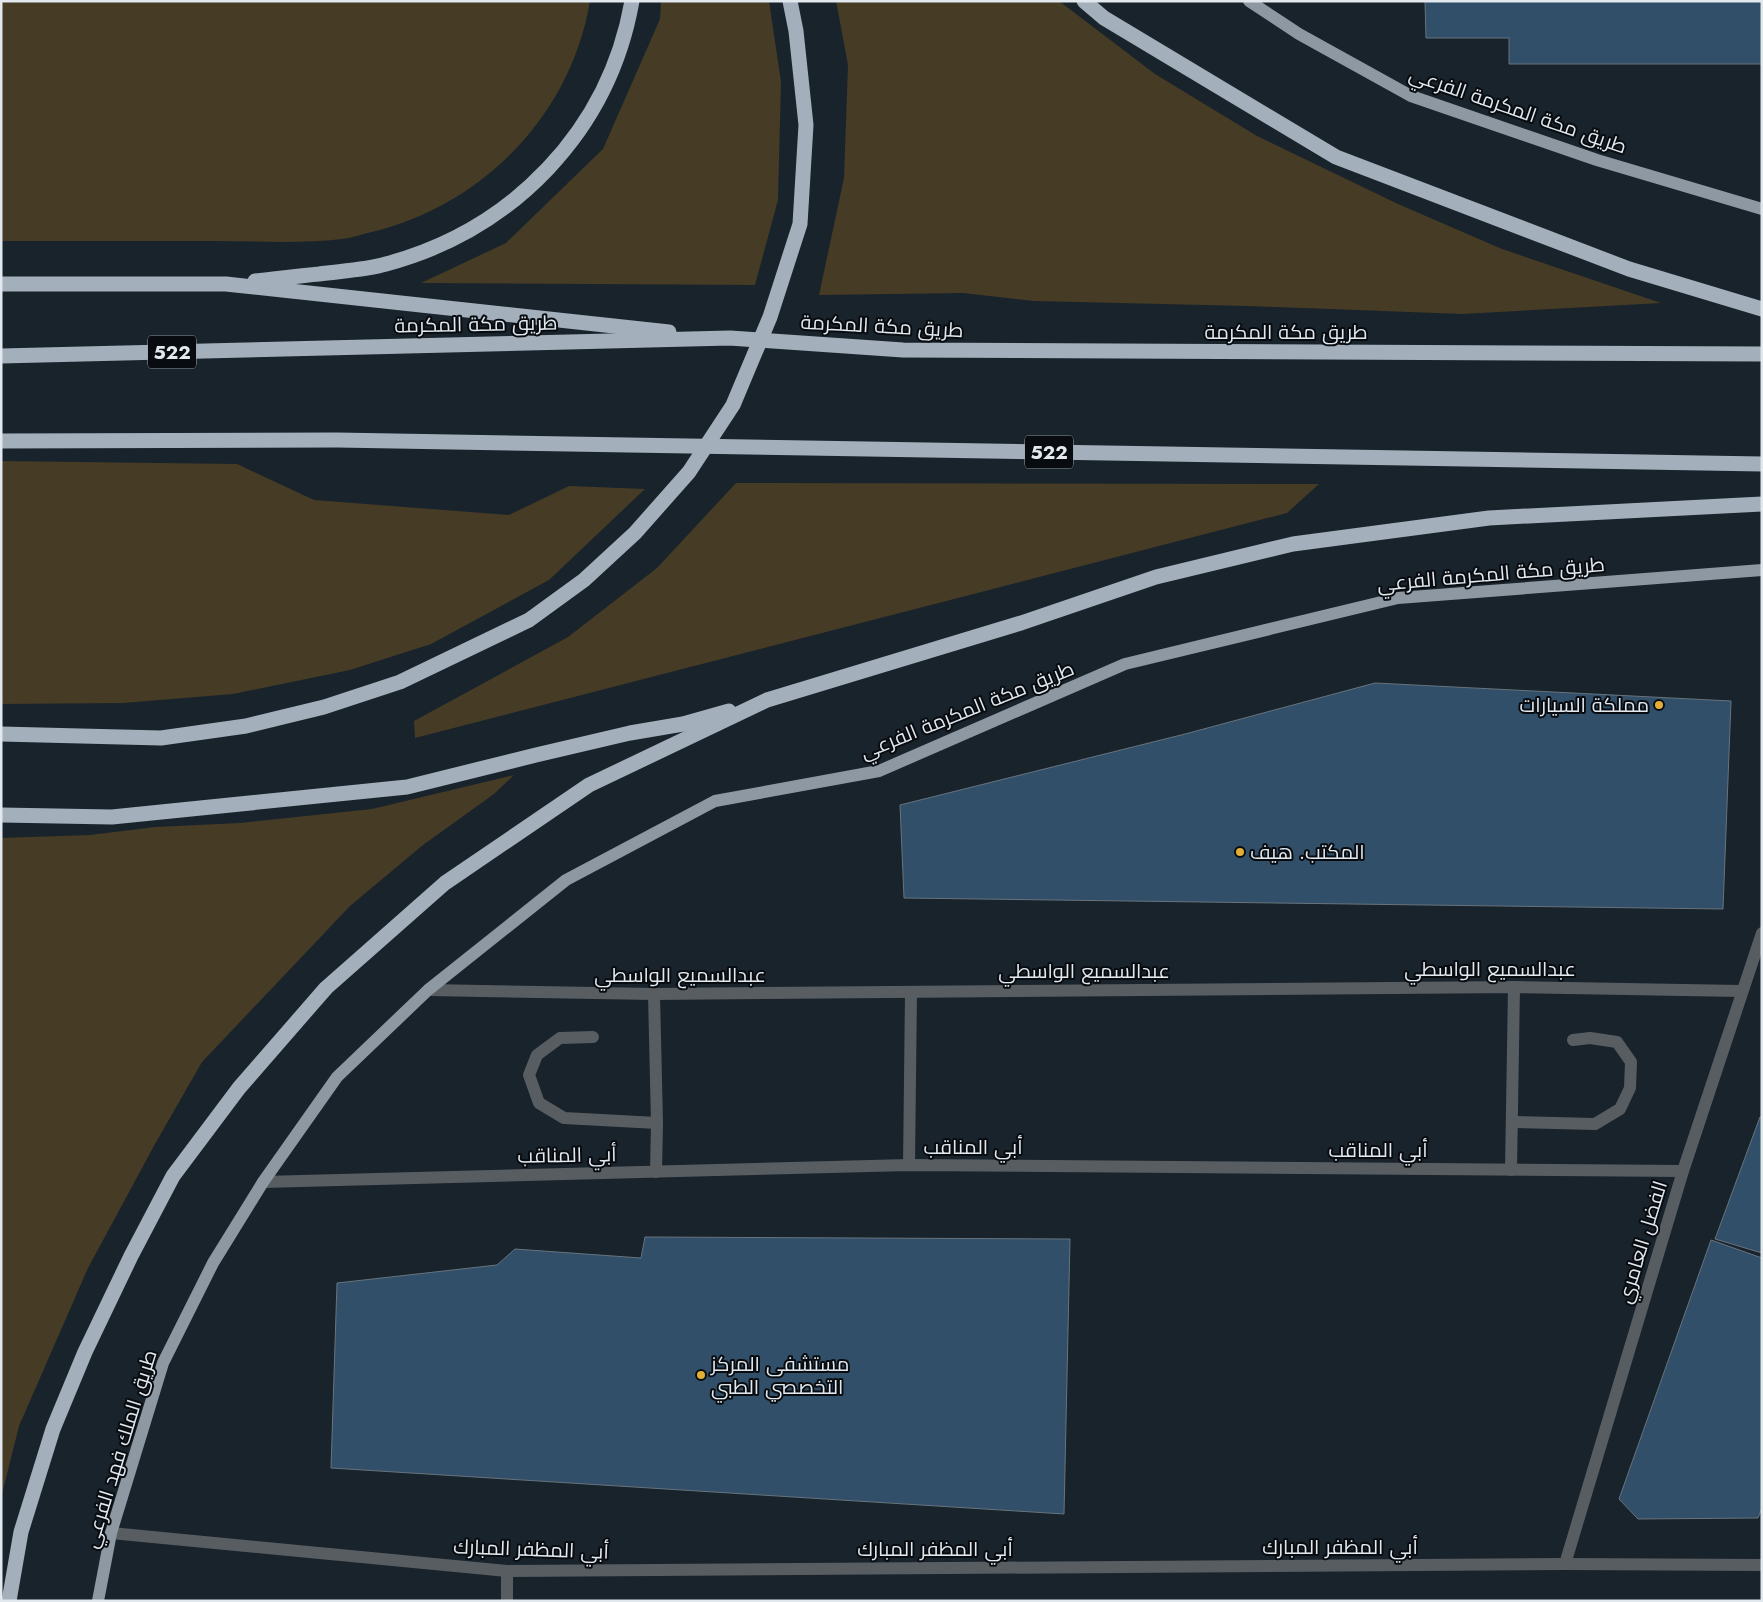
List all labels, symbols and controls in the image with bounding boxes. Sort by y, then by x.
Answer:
street label: طريق مكة المكرمة الفرعي [1405,60,1631,162]
street label: طريق مكة المكرمة [800,308,964,345]
street label: طريق مكة المكرمة [394,309,558,340]
street label: طريق مكة المكرمة [1204,318,1368,347]
road number: 522 [148,336,196,368]
road number: 522 [1025,436,1073,468]
street label: طريق مكة المكرمة الفرعي [1376,550,1606,600]
street label: طريق مكة المكرمة الفرعي [856,654,1079,768]
place label: مملكة السيارات [1520,691,1649,720]
marker: مملكة السيارات [1653,699,1665,711]
place label: المكتب. هيف [1250,838,1365,867]
marker: المكتب. هيف [1234,846,1246,858]
street label: عبدالسميع الواسطي [1404,955,1576,985]
street label: عبدالسميع الواسطي [998,957,1170,987]
street label: عبدالسميع الواسطي [594,961,766,991]
street label: أبي المناقب [923,1133,1023,1163]
street label: أبي المناقب [1328,1136,1428,1166]
street label: أبي المناقب [517,1140,617,1172]
street label: الفضل العامري [1610,1177,1676,1307]
street label: طريق الملك فهد الفرعي [77,1347,165,1552]
place label: مستشفى المركز التخصصي الطبي [710,1350,849,1403]
marker: مستشفى المركز التخصصي الطبي [695,1369,707,1381]
street label: أبي المظفر المبارك [453,1532,609,1568]
street label: أبي المظفر المبارك [1262,1533,1418,1563]
street label: أبي المظفر المبارك [857,1535,1013,1565]

